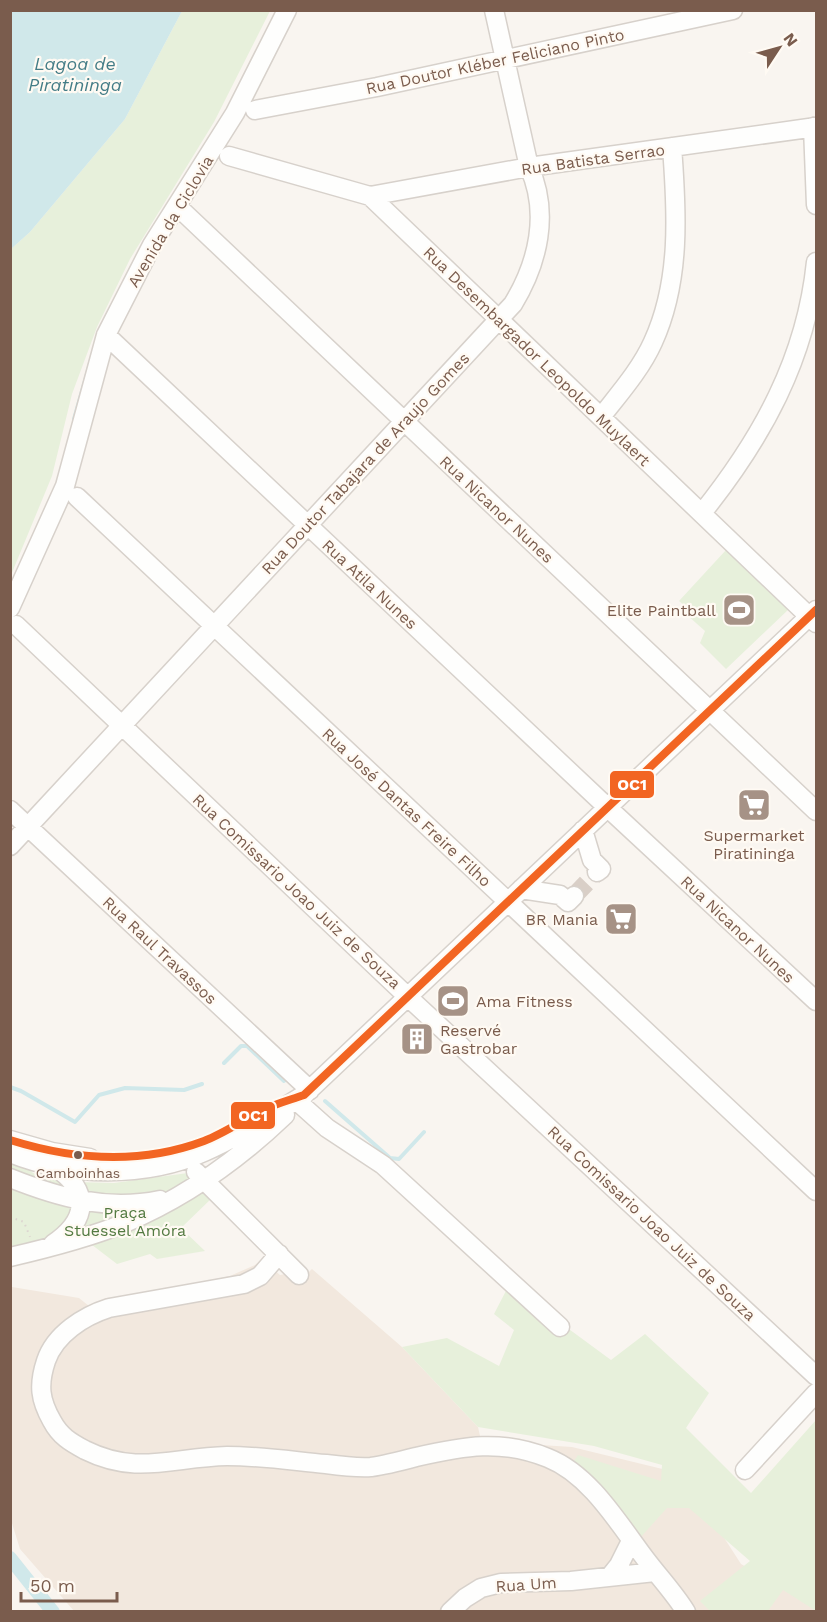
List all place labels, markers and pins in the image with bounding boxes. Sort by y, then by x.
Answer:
sports icon: Elite Paintball [721,592,757,628]
place label: Elite Paintball [607,601,716,620]
supermarket icon: Supermarket Piratininga [736,787,772,823]
place label: Supermarket Piratininga [703,826,805,863]
supermarket icon: BR Mania [603,901,639,937]
place label: BR Mania [526,910,598,929]
sports icon: Ama Fitness [435,983,471,1019]
place label: Ama Fitness [476,992,573,1011]
building icon: Reservé Gastrobar [399,1021,435,1057]
place label: Reservé Gastrobar [440,1021,518,1058]
marker: Camboinhas [72,1149,84,1161]
place label: Camboinhas [36,1165,120,1181]

